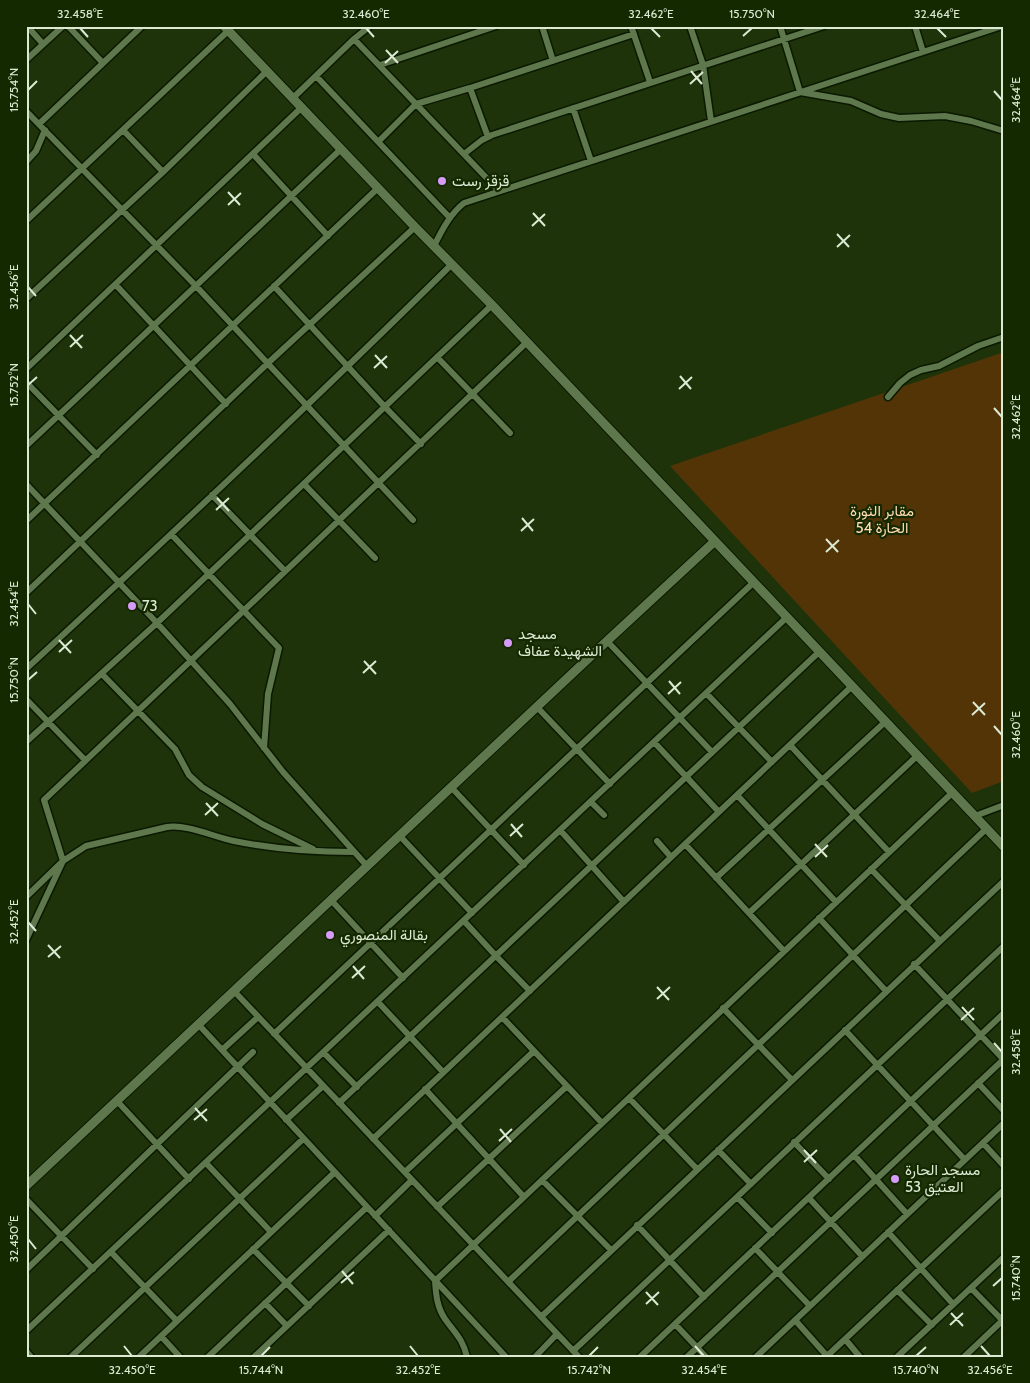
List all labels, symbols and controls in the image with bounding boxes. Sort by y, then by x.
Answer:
text: 32.458°E [57,6,103,21]
text: 32.460°E [342,6,390,21]
text: 32.462°E [628,6,674,21]
text: 15.750°N [729,6,775,21]
text: 32.464°E [914,6,960,21]
text: 15.754°N [6,68,21,112]
text: 32.464°E [1008,77,1023,123]
place label: قزقز رست [452,172,510,190]
marker: قزقز رست [436,175,448,187]
text: 32.456°E [6,264,21,310]
text: 15.752°N [6,363,21,407]
text: 32.462°E [1008,394,1023,440]
park label: مقابر الثورة الحارة 54 [850,502,914,537]
text: 32.454°E [6,581,21,627]
place label: 73 [142,597,158,615]
marker: 73 [126,600,138,612]
place label: مسجد الشهيدة عفاف [518,625,602,660]
marker: مسجد الشهيدة عفاف [502,637,514,649]
text: 15.750°N [6,657,21,703]
text: 32.460°E [1008,711,1023,759]
text: 32.452°E [6,899,21,945]
place label: بقالة المنصوري [340,926,428,948]
marker: بقالة المنصوري [324,929,336,941]
text: 32.458°E [1008,1029,1023,1075]
place label: مسجد الحارة 53 العتيق [905,1161,980,1197]
marker: مسجد الحارة 53 العتيق [889,1173,901,1185]
text: 32.450°E [6,1215,21,1263]
text: 15.740°N [1008,1255,1023,1301]
text: 32.450°E [108,1362,156,1377]
text: 15.744°N [239,1362,283,1377]
text: 32.452°E [395,1362,441,1377]
text: 15.742°N [567,1362,611,1377]
text: 32.454°E [681,1362,727,1377]
text: 15.740°N [893,1362,939,1377]
text: 32.456°E [967,1362,1013,1377]

